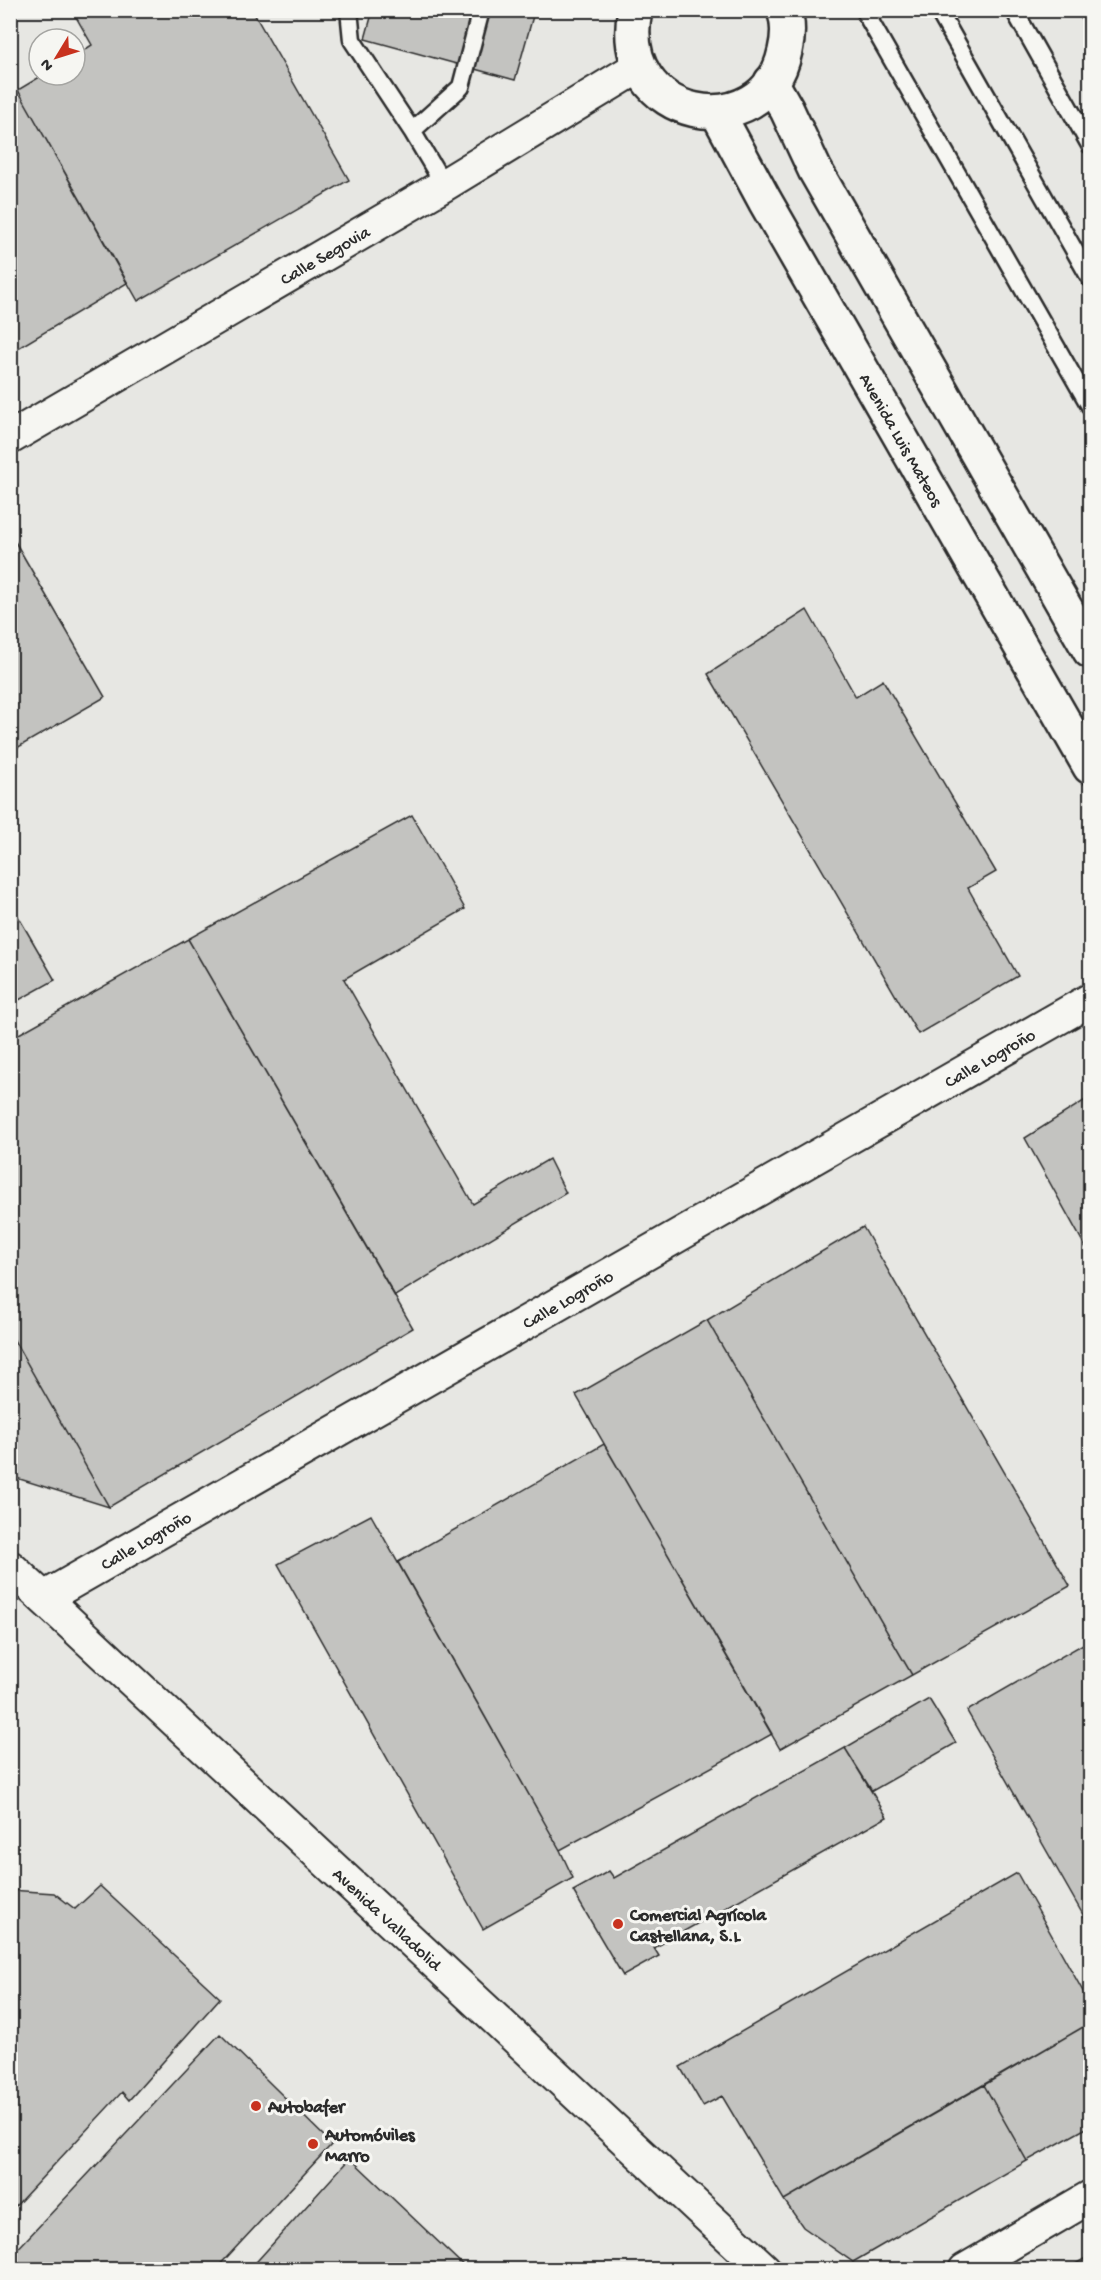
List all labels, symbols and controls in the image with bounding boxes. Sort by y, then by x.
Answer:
north arrow [27,27,87,87]
text: N [37,54,59,74]
street label: Calle Segovia [277,222,375,291]
street label: Avenida Luis Mateos [853,370,947,512]
street label: Calle Logroño [942,1025,1040,1094]
street label: Calle Logroño [520,1267,618,1335]
street label: Calle Logroño [98,1508,196,1576]
street label: Avenida Valladolid [327,1865,446,1977]
place label: Comercial Agrícola Castellana, S.L [629,1906,767,1948]
marker: Comercial Agrícola Castellana, S.L [611,1917,625,1931]
place label: Autobafer [267,2098,347,2119]
marker: Autobafer [249,2099,263,2113]
place label: Automóviles Marro [324,2126,416,2168]
marker: Automóviles Marro [306,2137,320,2151]

